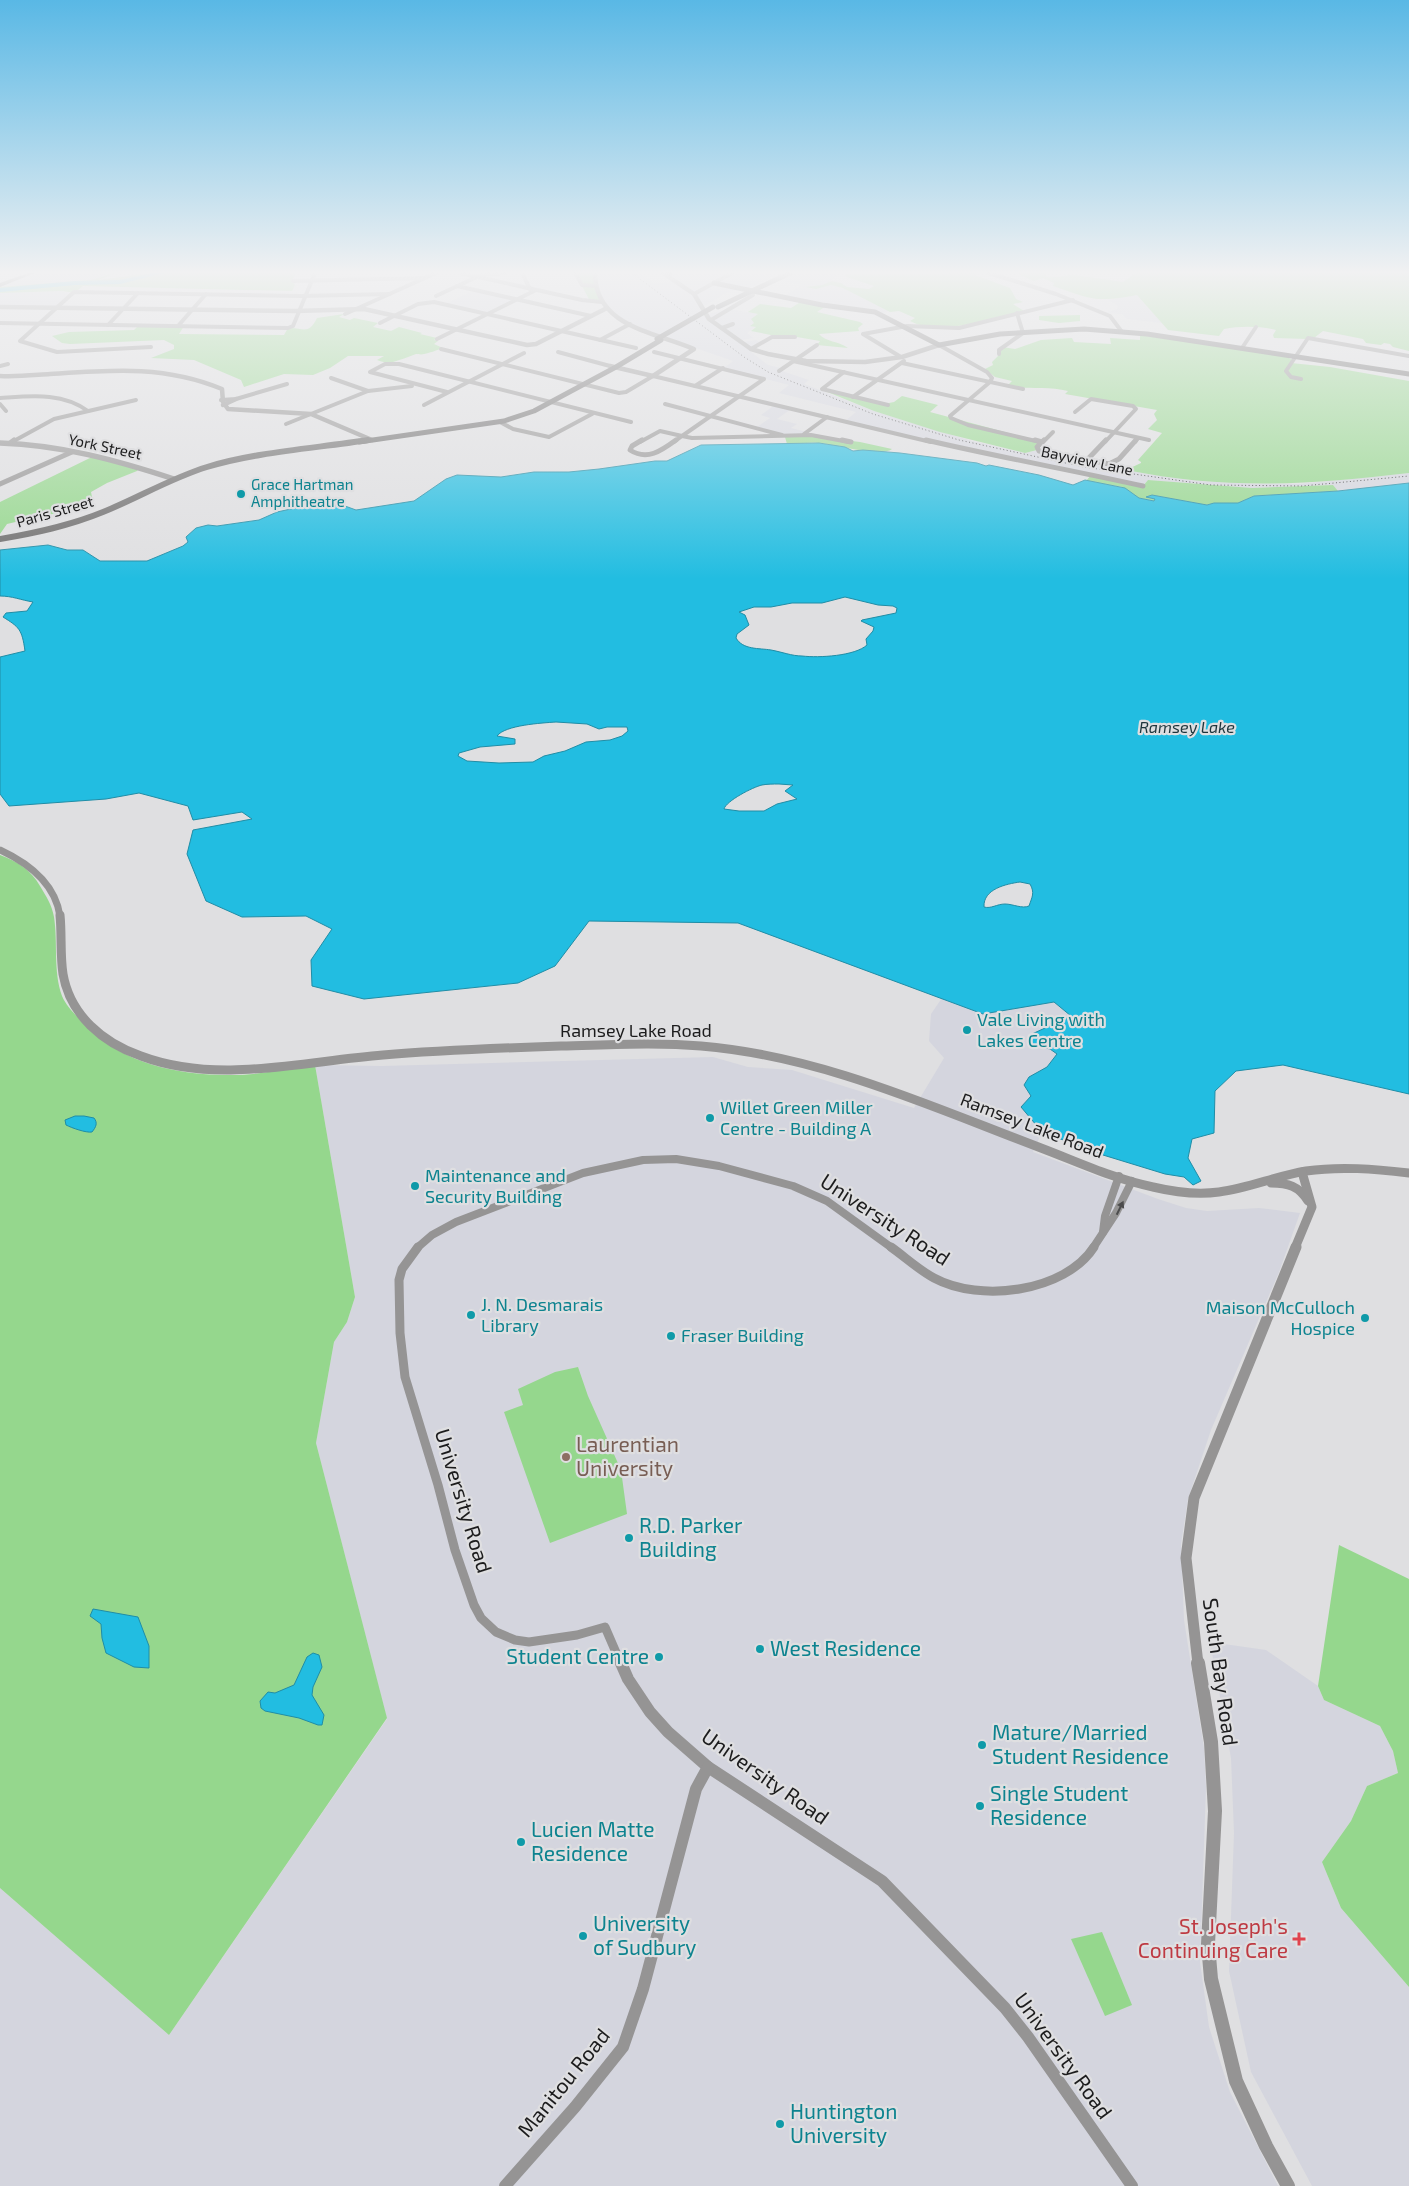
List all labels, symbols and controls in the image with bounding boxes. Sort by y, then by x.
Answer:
street label: York Street [67,429,144,463]
street label: Bayview Lane [1040,442,1135,479]
place label: Grace Hartman Amphitheatre [251,475,353,510]
marker: Grace Hartman Amphitheatre [235,488,247,500]
street label: Paris Street [14,491,96,531]
water label: Ramsey Lake [1139,717,1235,737]
place label: Vale Living with Lakes Centre [977,1008,1105,1051]
street label: Ramsey Lake Road [560,1019,712,1041]
marker: Vale Living with Lakes Centre [961,1024,973,1036]
street label: Ramsey Lake Road [958,1088,1107,1163]
place label: Willet Green Miller Centre - Building A [720,1096,873,1139]
marker: Willet Green Miller Centre - Building A [704,1112,716,1124]
place label: Maintenance and Security Building [425,1164,566,1207]
street label: University Road [816,1168,955,1270]
marker: Maintenance and Security Building [409,1180,421,1192]
one-way arrow [1116,1201,1124,1215]
place label: J. N. Desmarais Library [481,1293,603,1336]
place label: Maison McCulloch Hospice [1206,1296,1355,1339]
marker: J. N. Desmarais Library [465,1309,477,1321]
marker: Maison McCulloch Hospice [1359,1312,1371,1324]
place label: Fraser Building [681,1324,804,1346]
marker: Fraser Building [665,1330,677,1342]
street label: University Road [431,1425,498,1576]
place label: Laurentian University [576,1431,679,1480]
marker: Laurentian University [560,1451,572,1463]
place label: R.D. Parker Building [639,1512,743,1561]
marker: R.D. Parker Building [623,1532,635,1544]
street label: South Bay Road [1199,1596,1244,1747]
place label: West Residence [770,1635,921,1660]
place label: Student Centre [506,1643,649,1668]
marker: West Residence [754,1643,766,1655]
marker: Student Centre [653,1651,665,1663]
place label: Mature/Married Student Residence [992,1719,1169,1768]
street label: University Road [697,1723,834,1829]
marker: Mature/Married Student Residence [976,1739,988,1751]
place label: Single Student Residence [990,1780,1128,1829]
marker: Single Student Residence [974,1800,986,1812]
place label: Lucien Matte Residence [531,1816,655,1865]
marker: Lucien Matte Residence [515,1836,527,1848]
place label: University of Sudbury [593,1910,696,1959]
place label: St. Joseph's Continuing Care [1138,1913,1288,1962]
marker: University of Sudbury [577,1930,589,1942]
marker: St. Joseph's Continuing Care [1292,1932,1306,1946]
street label: University Road [1010,1987,1118,2123]
street label: Manitou Road [511,2023,614,2141]
place label: Huntington University [790,2098,897,2147]
marker: Huntington University [774,2118,786,2130]

